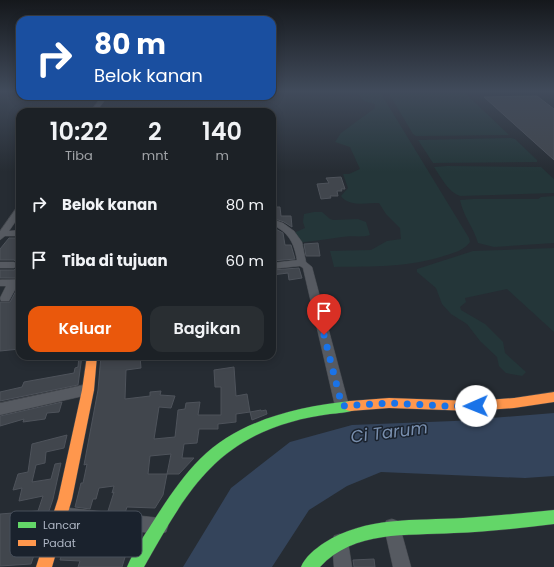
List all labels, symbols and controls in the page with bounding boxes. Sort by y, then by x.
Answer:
text: 80 m [94,25,166,64]
icon: right [28,32,80,84]
text: Belok kanan [94,63,203,88]
text: 10:22 [50,115,108,148]
text: 2 [148,115,162,148]
text: 140 [202,115,242,148]
text: Tiba [65,146,93,165]
text: mnt [142,146,168,165]
text: m [215,146,229,165]
icon: right [28,193,50,215]
text: Belok kanan [62,194,157,215]
text: 80 m [226,194,264,215]
icon: arrive [28,249,50,271]
text: Tiba di tujuan [62,250,168,271]
text: 60 m [226,250,264,271]
pin [307,294,341,335]
icon: arrive [313,300,335,322]
button: Keluar [28,306,142,352]
button: Bagikan [150,306,264,352]
position arrow [455,385,497,427]
water label: Ci Tarum [349,415,429,449]
legend [10,511,142,557]
text: Lancar [43,517,80,533]
text: Padat [43,535,76,551]

